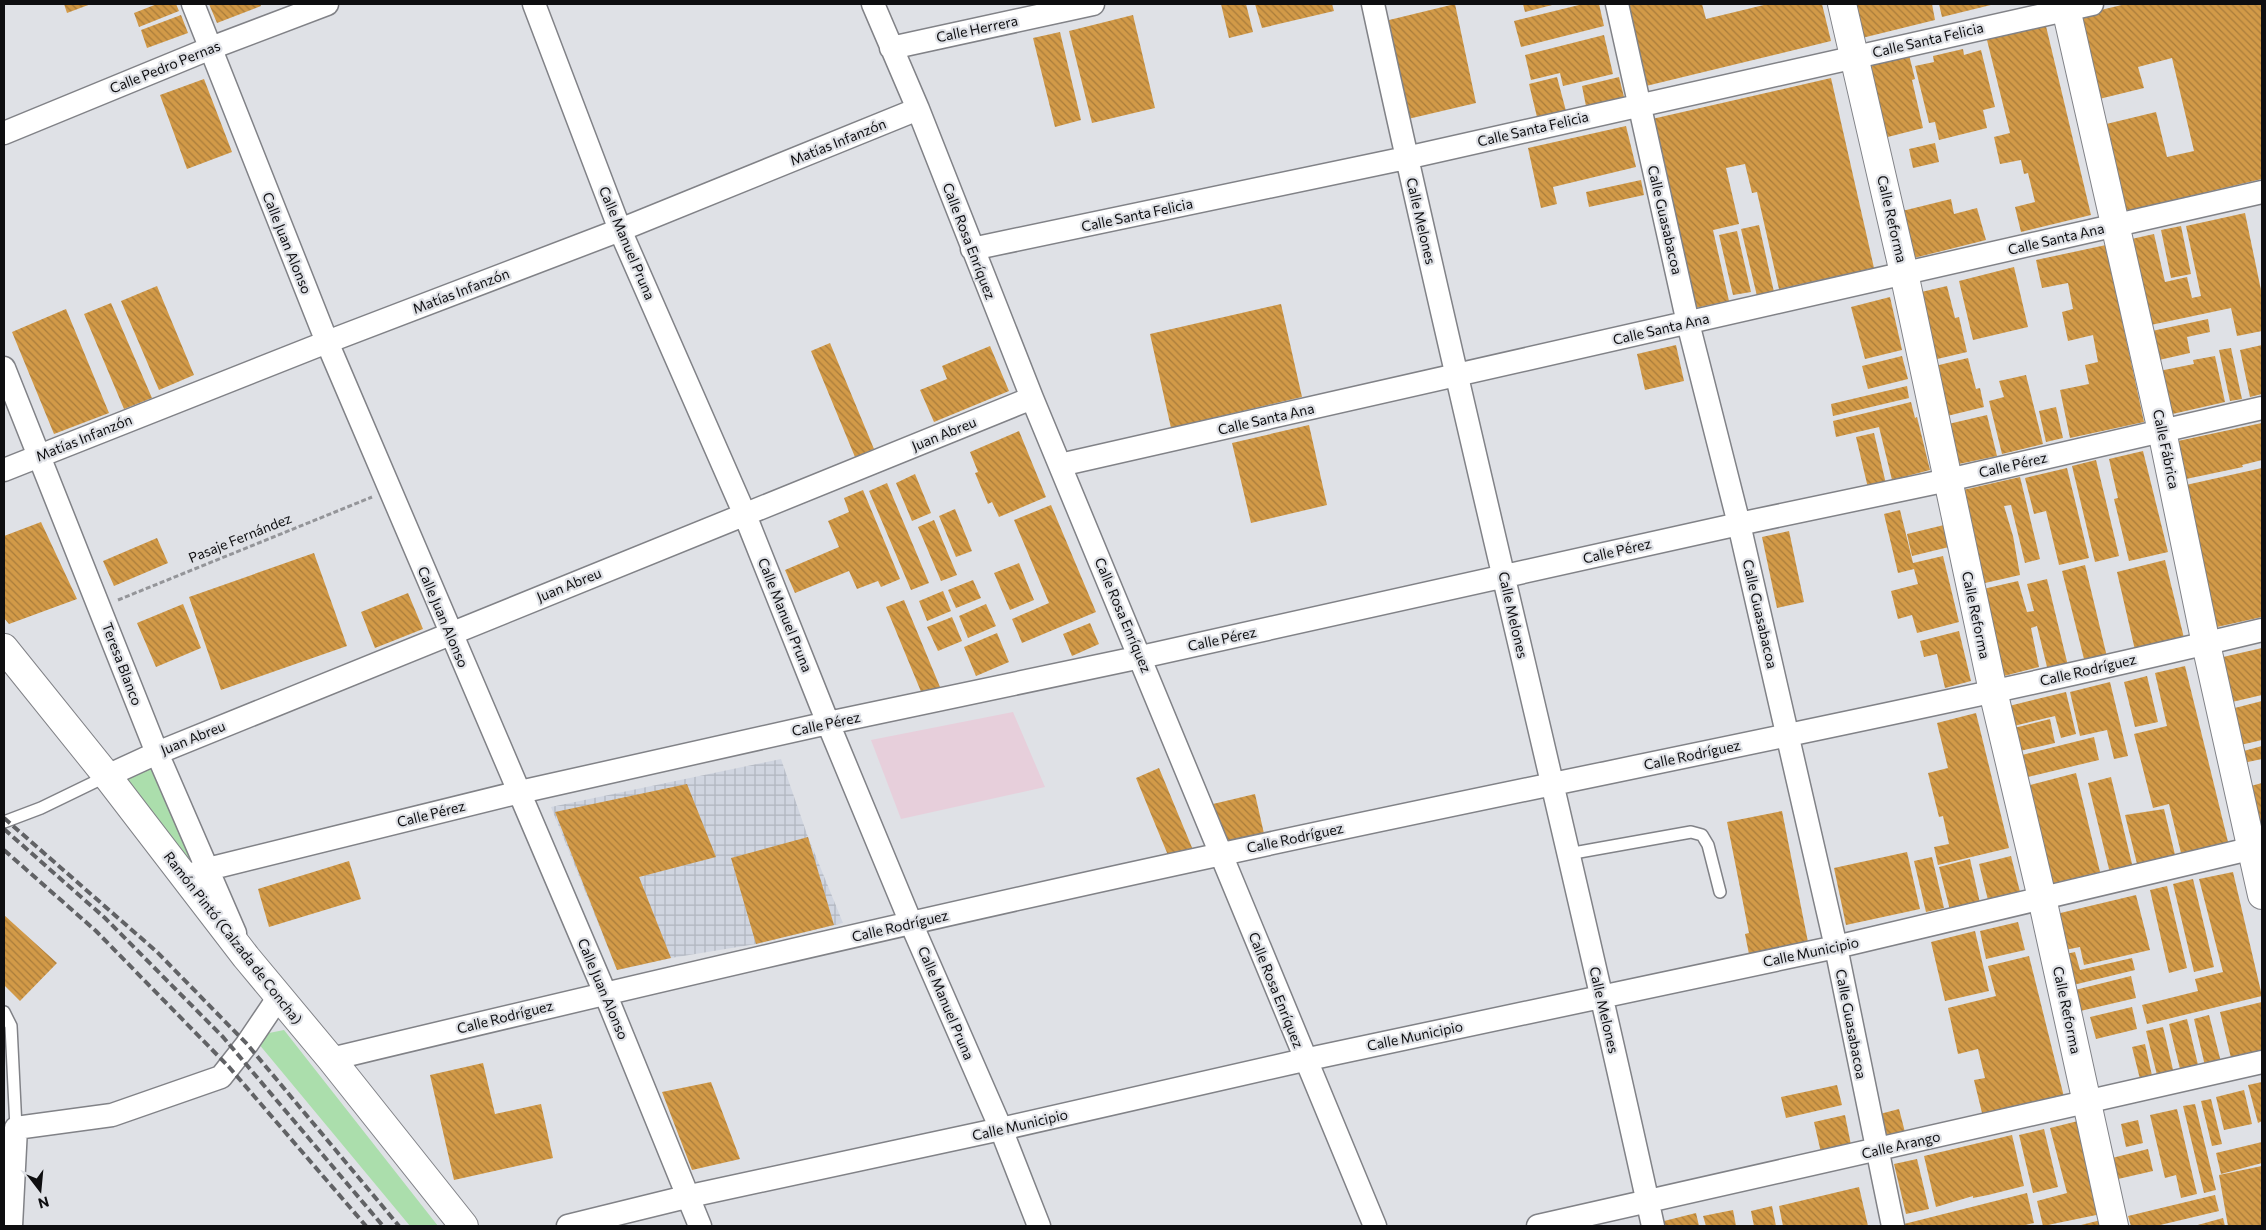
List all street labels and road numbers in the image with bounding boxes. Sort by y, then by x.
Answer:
street label: Calle Herrera [934,12,1019,45]
street label: Calle Santa Felicia [1871,18,1985,61]
street label: Calle Pedro Pernas [107,37,223,96]
street label: Calle Santa Felicia [1476,107,1590,150]
street label: Matías Infanzón [787,114,888,169]
street label: Calle Guasabacoa [1645,164,1686,276]
street label: Calle Reforma [1874,174,1911,264]
street label: Calle Melones [1403,176,1440,266]
street label: Calle Rosa Enríquez [939,180,1000,302]
street label: Calle Manuel Pruna [596,183,659,302]
street label: Calle Juan Alonso [259,189,316,296]
street label: Calle Santa Felicia [1080,194,1194,235]
street label: Calle Santa Ana [2006,219,2106,258]
street label: Matías Infanzón [410,264,512,317]
street label: Calle Santa Ana [1611,309,1711,348]
street label: Calle Santa Ana [1216,399,1316,438]
street label: Calle Fábrica [2150,408,2183,490]
street label: Matías Infanzón [33,410,134,465]
street label: Juan Abreu [909,413,979,454]
street label: Calle Pérez [1977,448,2049,481]
street label: Pasaje Fernández [186,509,294,566]
street label: Calle Pérez [1581,534,1653,567]
street label: Calle Manuel Pruna [755,555,816,674]
street label: Calle Rosa Enríquez [1092,555,1155,675]
street label: Calle Guasabacoa [1740,558,1781,670]
street label: Calle Juan Alonso [414,564,472,670]
street label: Juan Abreu [534,564,604,605]
street label: Calle Melones [1495,570,1532,660]
street label: Calle Reforma [1959,570,1994,660]
street label: Teresa Blanco [99,620,146,708]
street label: Calle Pérez [1186,623,1258,654]
street label: Calle Rodríguez [2038,650,2138,689]
street label: Calle Pérez [790,708,862,739]
street label: Juan Abreu [158,717,228,758]
street label: Calle Rodríguez [1642,736,1742,773]
street label: Calle Pérez [395,797,467,830]
street label: Calle Rodríguez [1245,819,1345,856]
street label: Ramón Pintó (Calzada de Concha) [161,848,306,1027]
street label: Calle Rodríguez [850,906,950,945]
street label: Calle Rosa Enríquez [1245,929,1307,1050]
street label: Calle Municipio [1761,933,1860,970]
street label: Calle Juan Alonso [574,936,632,1042]
street label: Calle Manuel Pruna [915,943,978,1062]
street label: Calle Melones [1586,965,1623,1055]
street label: Calle Reforma [2050,965,2085,1055]
street label: Calle Guasabacoa [1833,968,1870,1080]
street label: Calle Rodríguez [455,996,555,1037]
street label: Calle Municipio [1365,1017,1464,1054]
street label: Calle Municipio [970,1105,1069,1144]
street label: Calle Arango [1860,1127,1942,1162]

